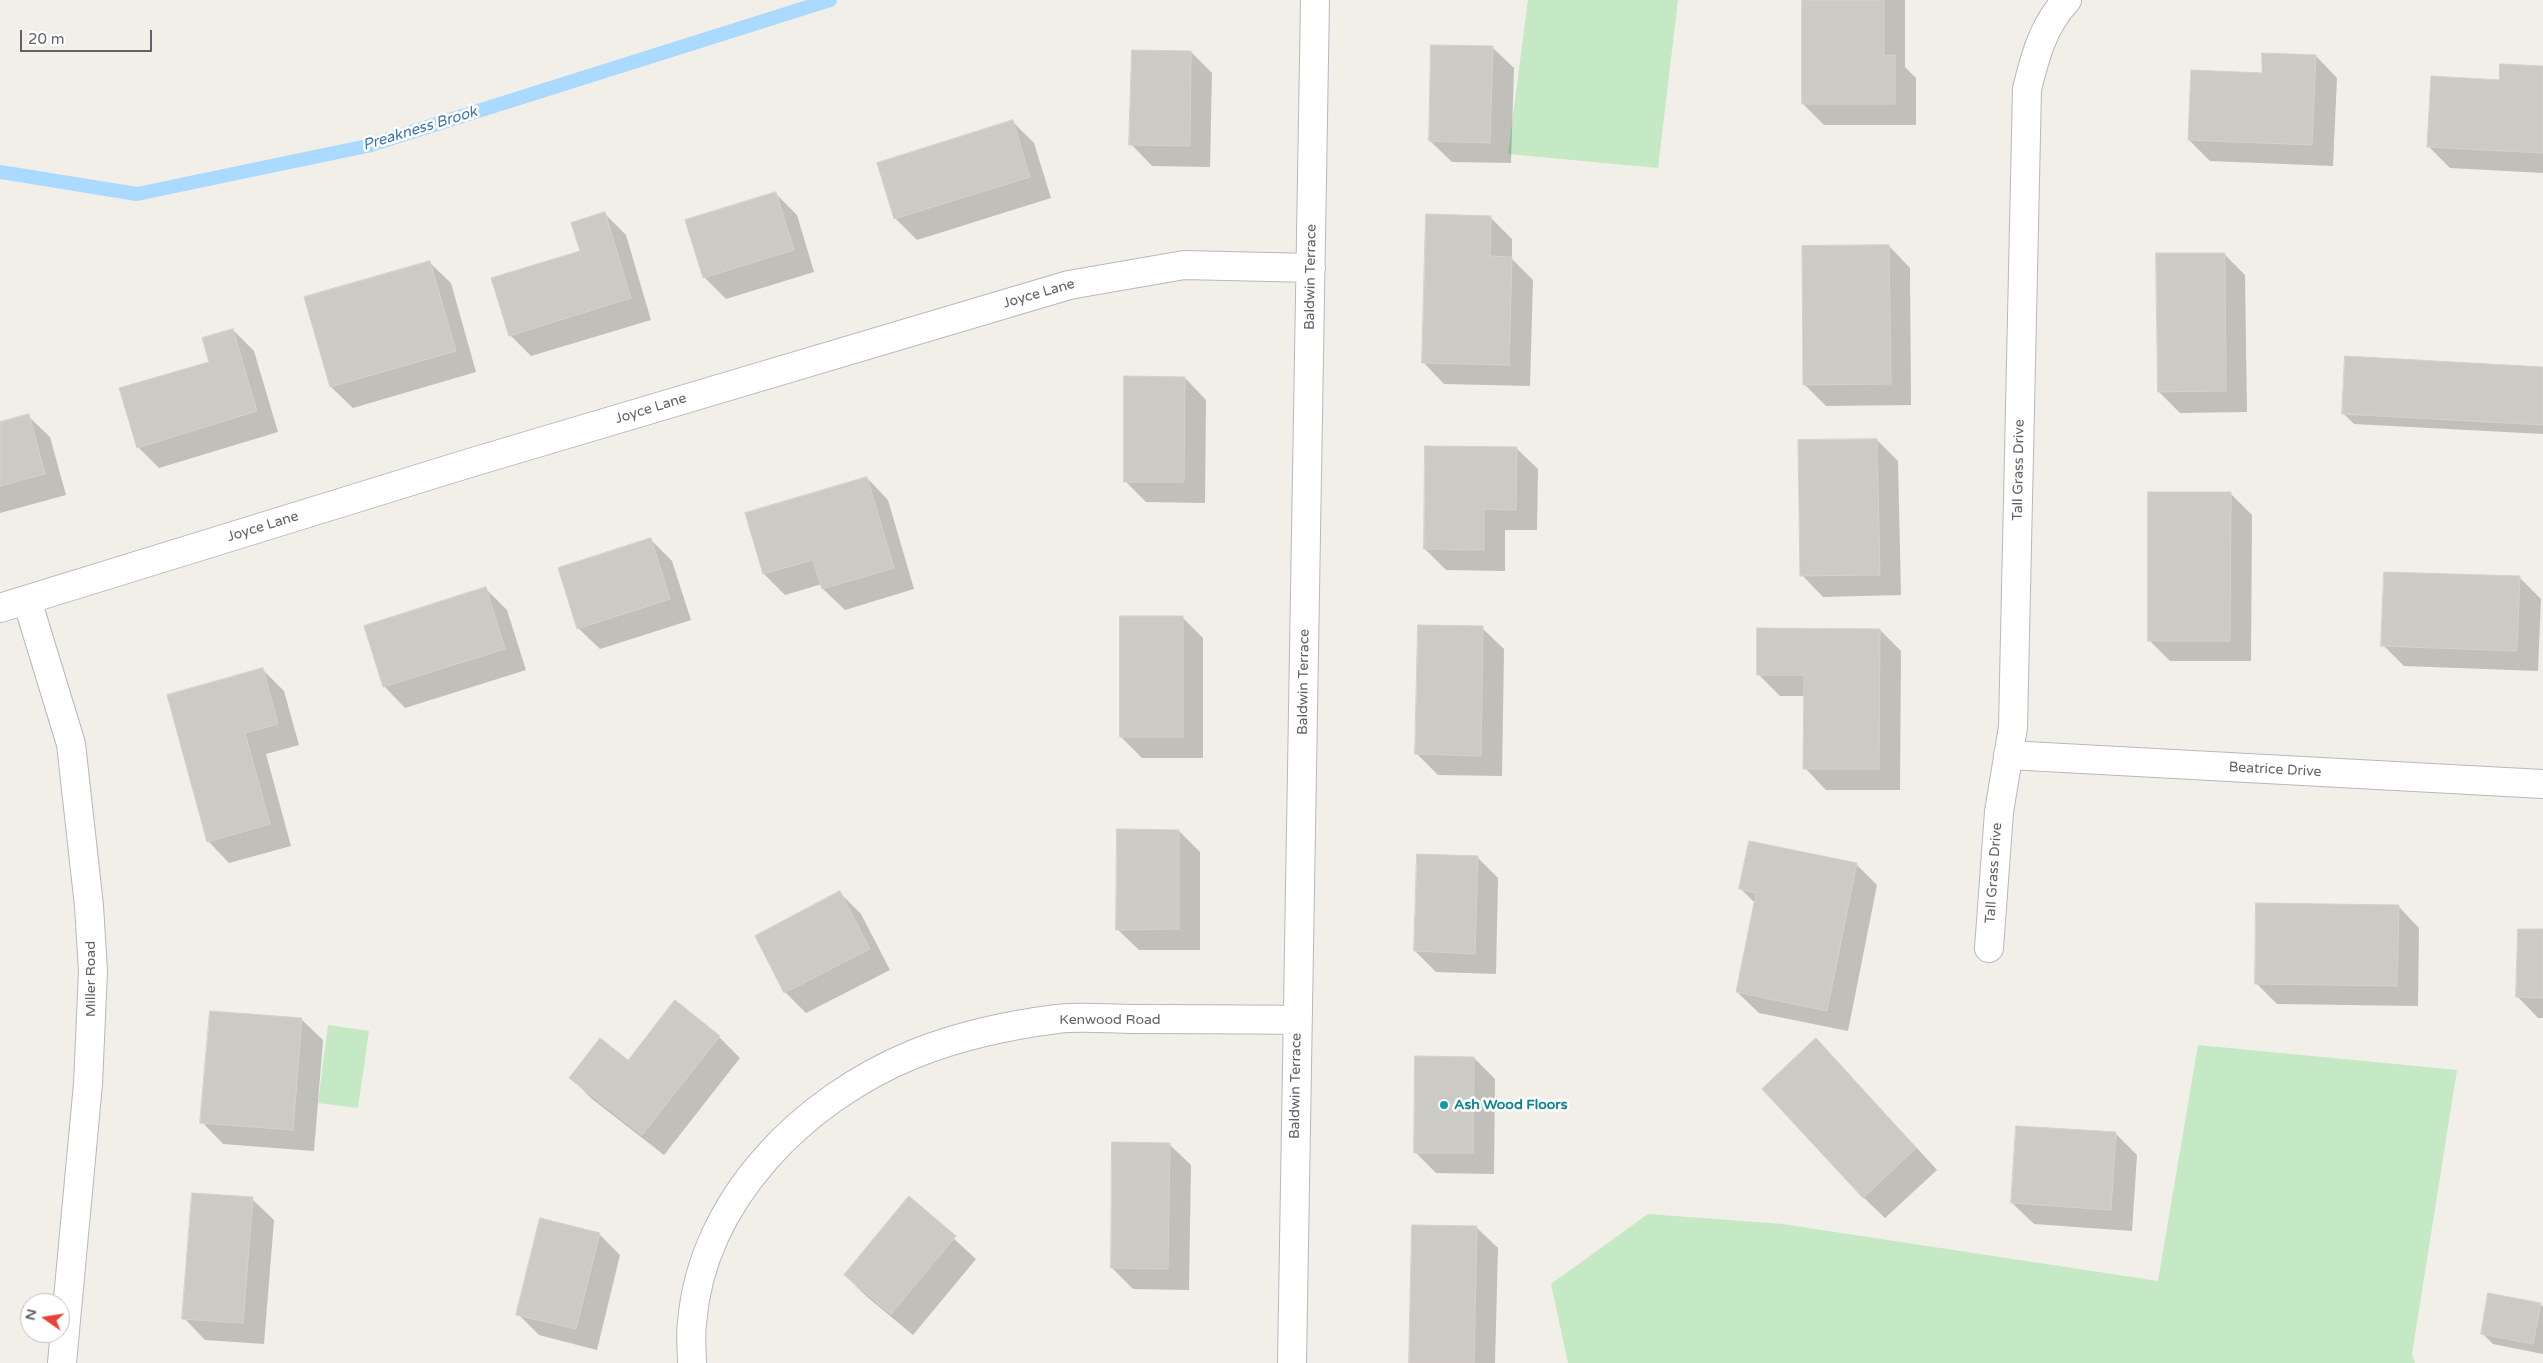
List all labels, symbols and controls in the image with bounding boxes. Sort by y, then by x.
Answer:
scale bar [22,20,155,52]
text: 20 m [28,30,65,48]
water label: Preakness Brook [361,103,479,155]
street label: Baldwin Terrace [1302,224,1320,330]
street label: Joyce Lane [1001,276,1077,312]
street label: Joyce Lane [613,390,689,428]
street label: Tall Grass Drive [2010,419,2028,521]
street label: Joyce Lane [225,508,301,546]
street label: Baldwin Terrace [1295,629,1313,735]
street label: Beatrice Drive [2228,759,2322,781]
street label: Tall Grass Drive [1982,822,2006,924]
street label: Miller Road [83,941,99,1017]
street label: Kenwood Road [1059,1012,1161,1028]
street label: Baldwin Terrace [1287,1033,1305,1139]
place label: Ash Wood Floors [1454,1097,1567,1113]
marker: Ash Wood Floors [1438,1099,1450,1111]
north arrow [20,1293,70,1343]
text: N [21,1307,40,1322]

